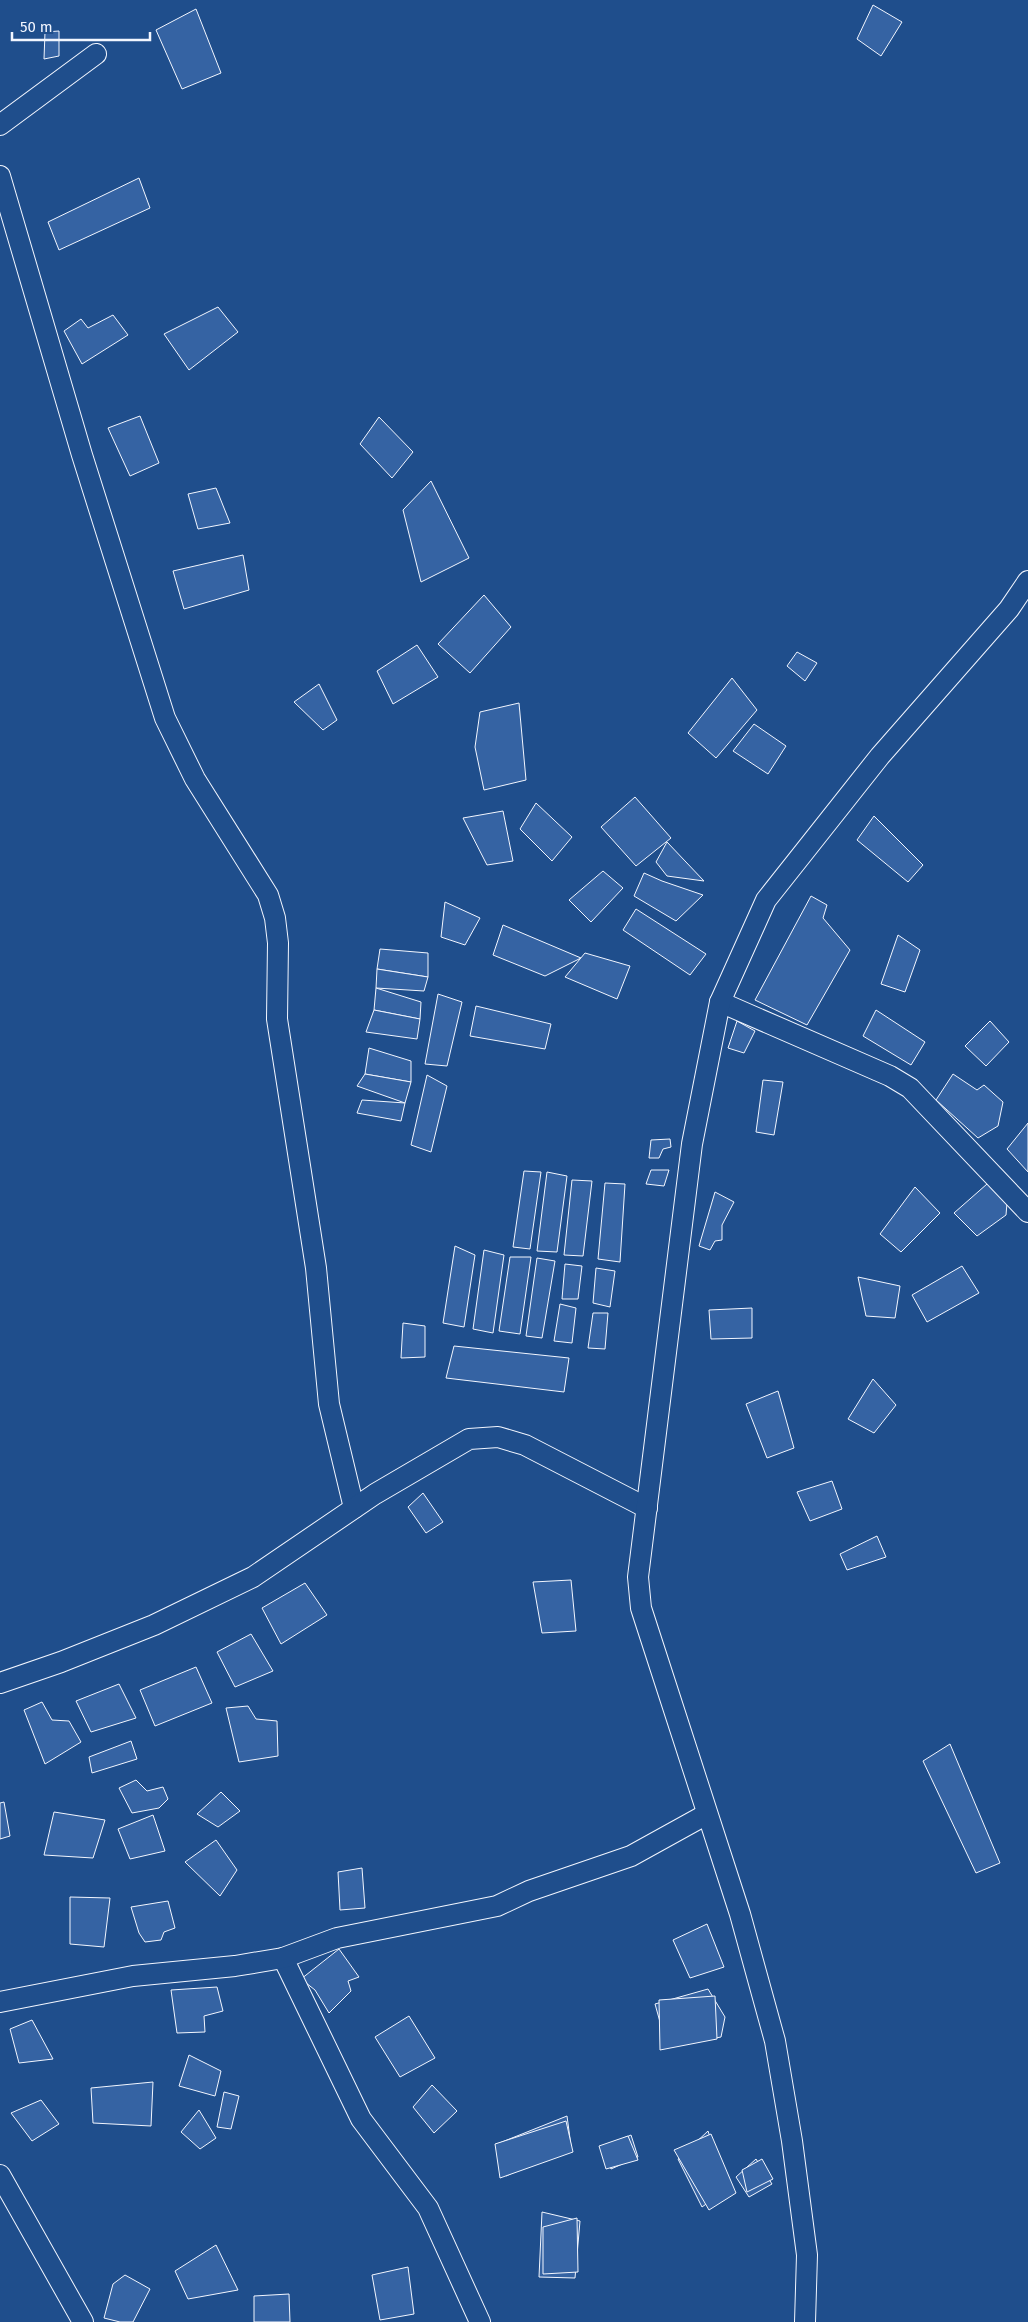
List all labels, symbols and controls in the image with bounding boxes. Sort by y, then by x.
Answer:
scale bar [12,10,150,42]
text: 50 m [20,18,53,36]

